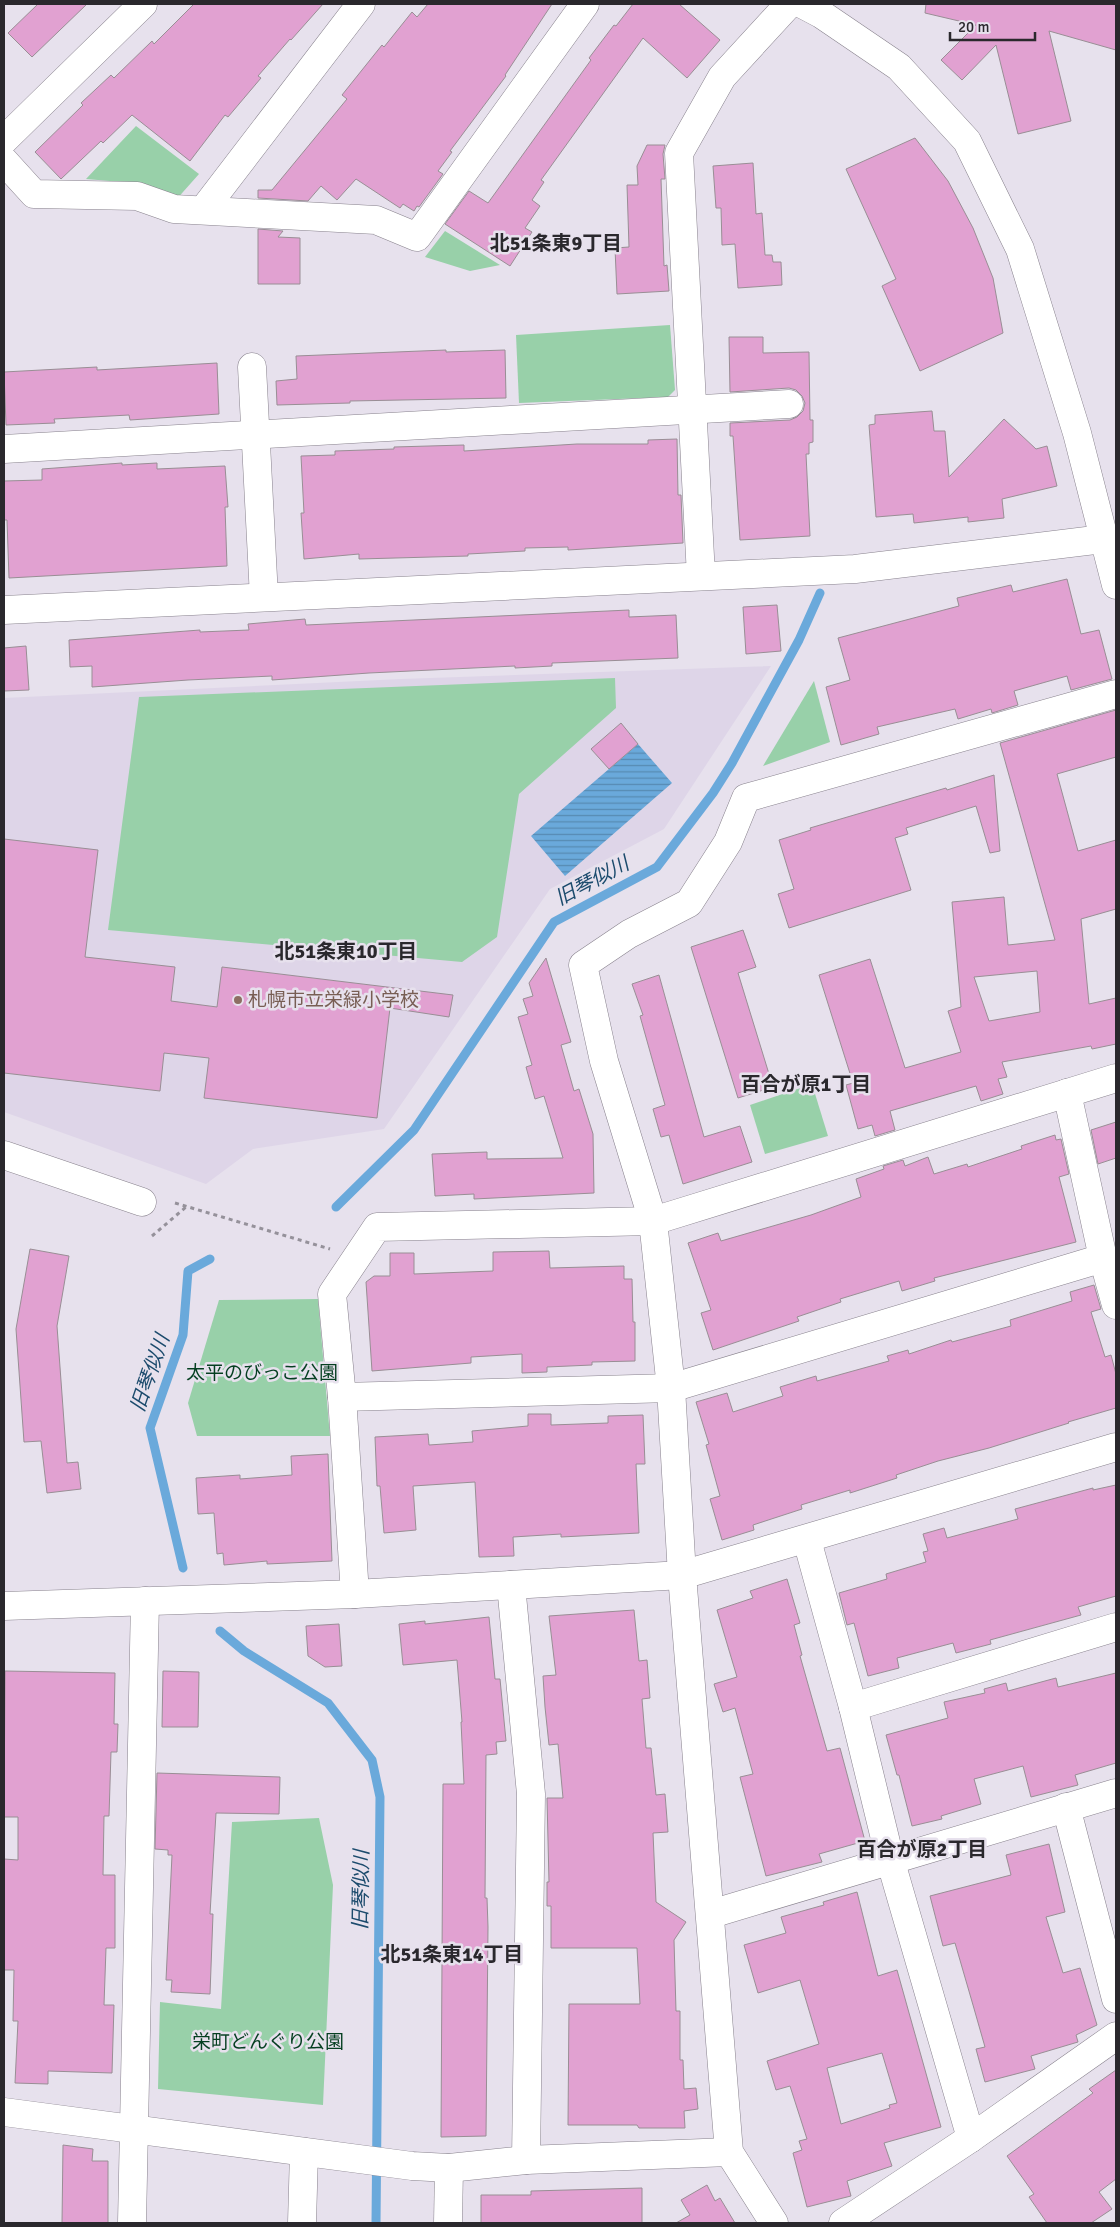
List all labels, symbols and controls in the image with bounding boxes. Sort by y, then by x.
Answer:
scale bar [950,10,1035,42]
text: 20 m [958,18,989,36]
district label: 北51条東9丁目 [490,231,622,256]
water label: 旧琴似川 [551,850,635,911]
district label: 北51条東10丁目 [274,939,418,964]
place label: 札幌市立栄緑小学校 [248,988,419,1012]
marker: 札幌市立栄緑小学校 [232,994,244,1006]
district label: 百合が原1丁目 [741,1072,871,1097]
water label: 旧琴似川 [125,1329,175,1415]
park label: 太平のびっこ公園 [186,1361,338,1385]
district label: 百合が原2丁目 [857,1837,987,1862]
water label: 旧琴似川 [348,1848,374,1930]
district label: 北51条東14丁目 [380,1942,524,1967]
park label: 栄町どんぐり公園 [192,2030,344,2054]

